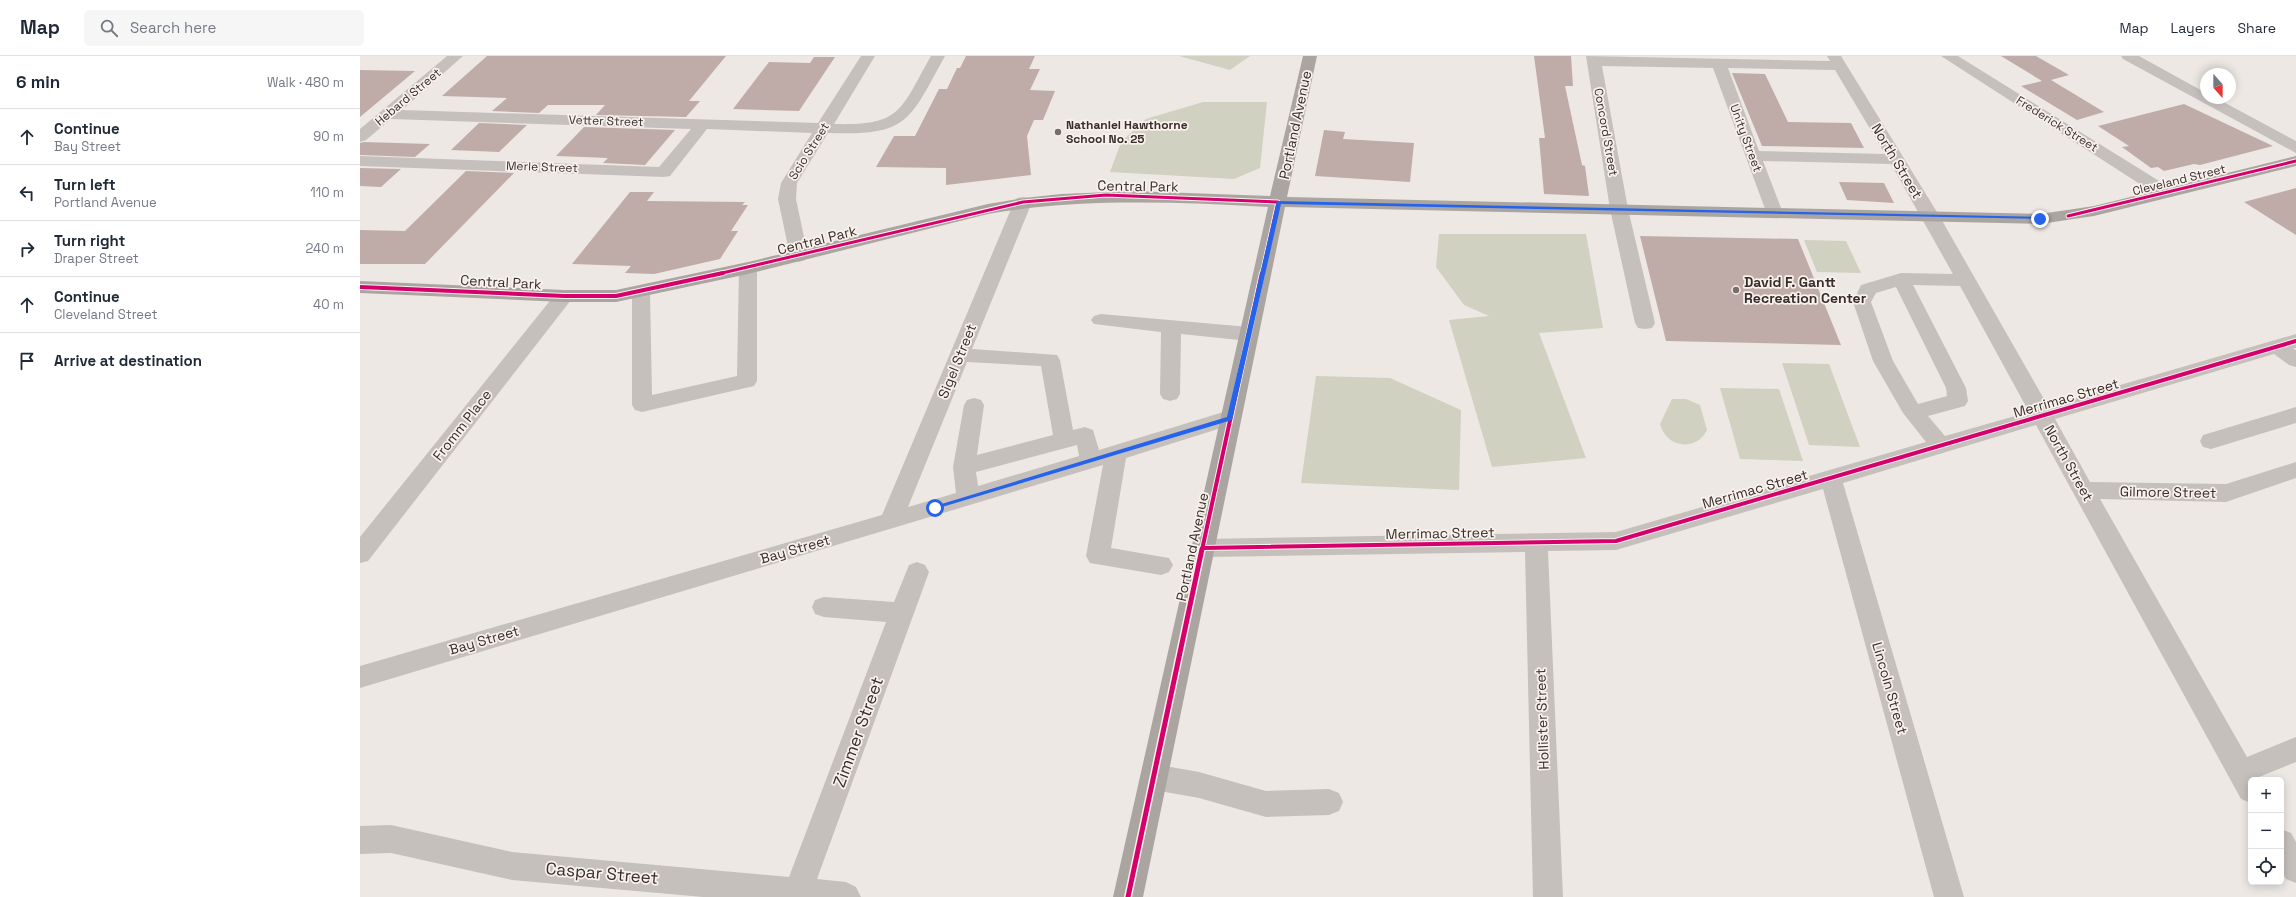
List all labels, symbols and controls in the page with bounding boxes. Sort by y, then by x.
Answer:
search box [84,10,364,46]
text: Map [20,15,60,40]
icon: search [98,17,120,39]
text: Search here [130,18,216,37]
text: Map [2119,19,2149,37]
text: Layers [2171,19,2215,37]
text: Share [2237,19,2276,37]
street label: Hebard Street [372,65,444,129]
north arrow [2200,68,2236,104]
street label: Portland Avenue [1275,69,1315,181]
text: 6 min [16,71,60,93]
text: Walk · 480 m [267,74,344,91]
street label: Concord Street [1590,87,1622,177]
street label: Frederick Street [2013,92,2101,156]
street label: Unity Street [1726,102,1766,174]
street label: Vetter Street [568,112,644,130]
place label: Nathaniel Hawthorne School No. 25 [1066,117,1188,147]
text: Continue [54,119,120,138]
street label: Scio Street [785,119,833,183]
street label: North Street [1867,120,1927,202]
icon: ahead [16,126,38,148]
marker: Nathaniel Hawthorne School No. 25 [1053,127,1063,137]
text: 90 m [313,128,344,145]
text: Bay Street [54,138,121,155]
street label: Merle Street [506,158,578,176]
street label: Cleveland Street [2131,161,2227,199]
text: Turn left [54,175,116,194]
street label: Central Park [1097,176,1179,196]
icon: left [16,182,38,204]
text: 110 m [310,184,344,201]
text: Portland Avenue [54,194,157,211]
route end [2031,210,2049,228]
street label: Central Park [775,221,859,259]
text: Turn right [54,231,125,250]
icon: right [16,238,38,260]
text: 240 m [306,240,344,257]
text: Draper Street [54,250,139,267]
street label: Central Park [460,271,543,293]
place label: David F. Gantt Recreation Center [1744,273,1867,307]
marker: David F. Gantt Recreation Center [1731,285,1741,295]
text: Continue [54,287,120,306]
icon: ahead [16,294,38,316]
text: 40 m [313,296,344,313]
text: Cleveland Street [54,306,157,323]
street label: Sigel Street [934,321,980,401]
icon: arrive [16,350,38,372]
text: Arrive at destination [54,351,202,370]
street label: Merrimac Street [2011,374,2121,422]
street label: Fromm Place [429,386,495,464]
street label: North Street [2041,422,2097,504]
street label: Merrimac Street [1700,465,1810,513]
street label: Gilmore Street [2120,482,2216,502]
street label: Portland Avenue [1172,491,1212,603]
route start [926,499,944,517]
street label: Merrimac Street [1385,523,1495,543]
street label: Bay Street [758,530,832,568]
street label: Bay Street [447,621,521,659]
street label: Lincoln Street [1868,640,1912,736]
street label: Hollister Street [1531,668,1553,770]
street label: Zimmer Street [828,674,888,790]
map controls [2248,777,2284,885]
button: + [2248,777,2284,813]
button: − [2248,813,2284,849]
button: locate [2248,849,2284,885]
street label: Caspar Street [545,857,659,889]

